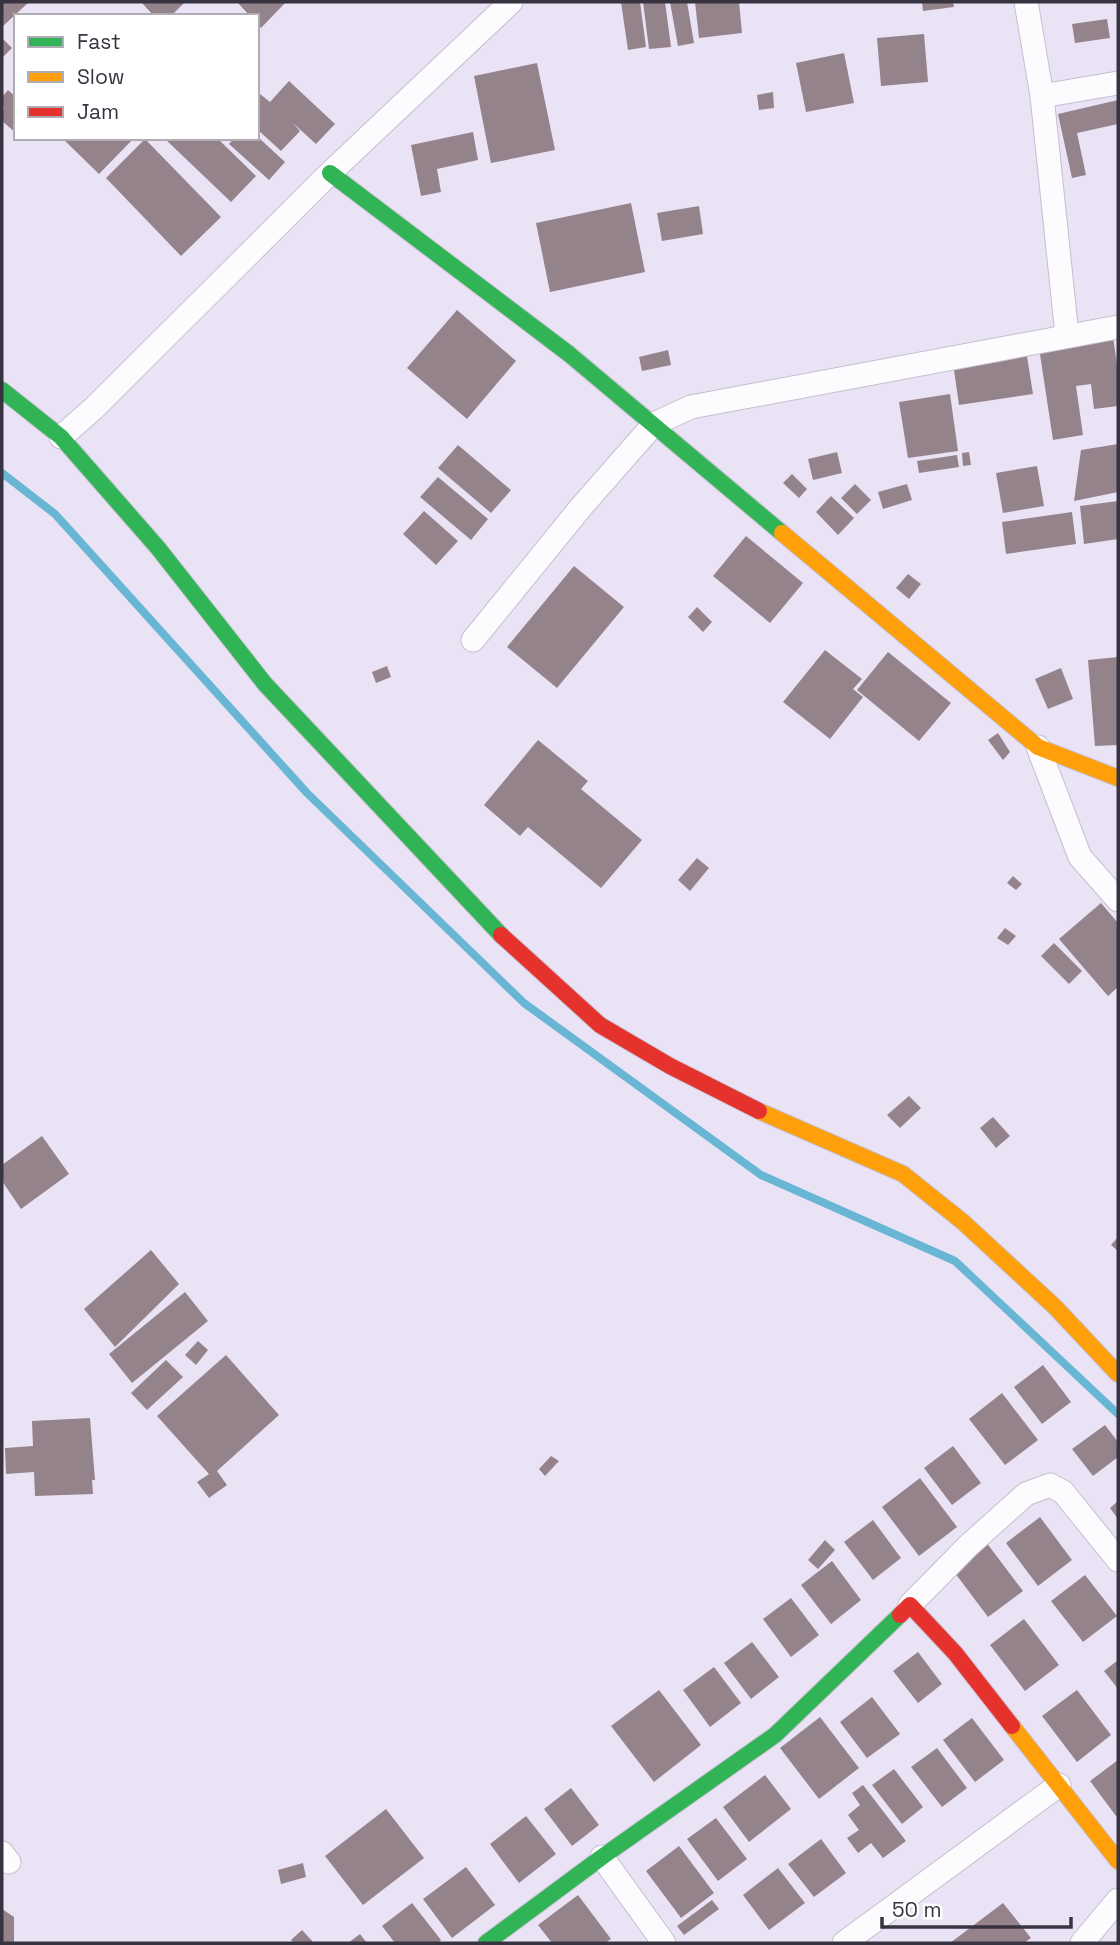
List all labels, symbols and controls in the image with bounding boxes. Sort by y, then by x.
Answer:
legend [14,14,259,140]
text: Fast [77,28,121,55]
text: Slow [77,63,125,90]
text: Jam [77,98,119,125]
scale bar [882,1885,1071,1929]
text: 50 m [892,1896,942,1923]

